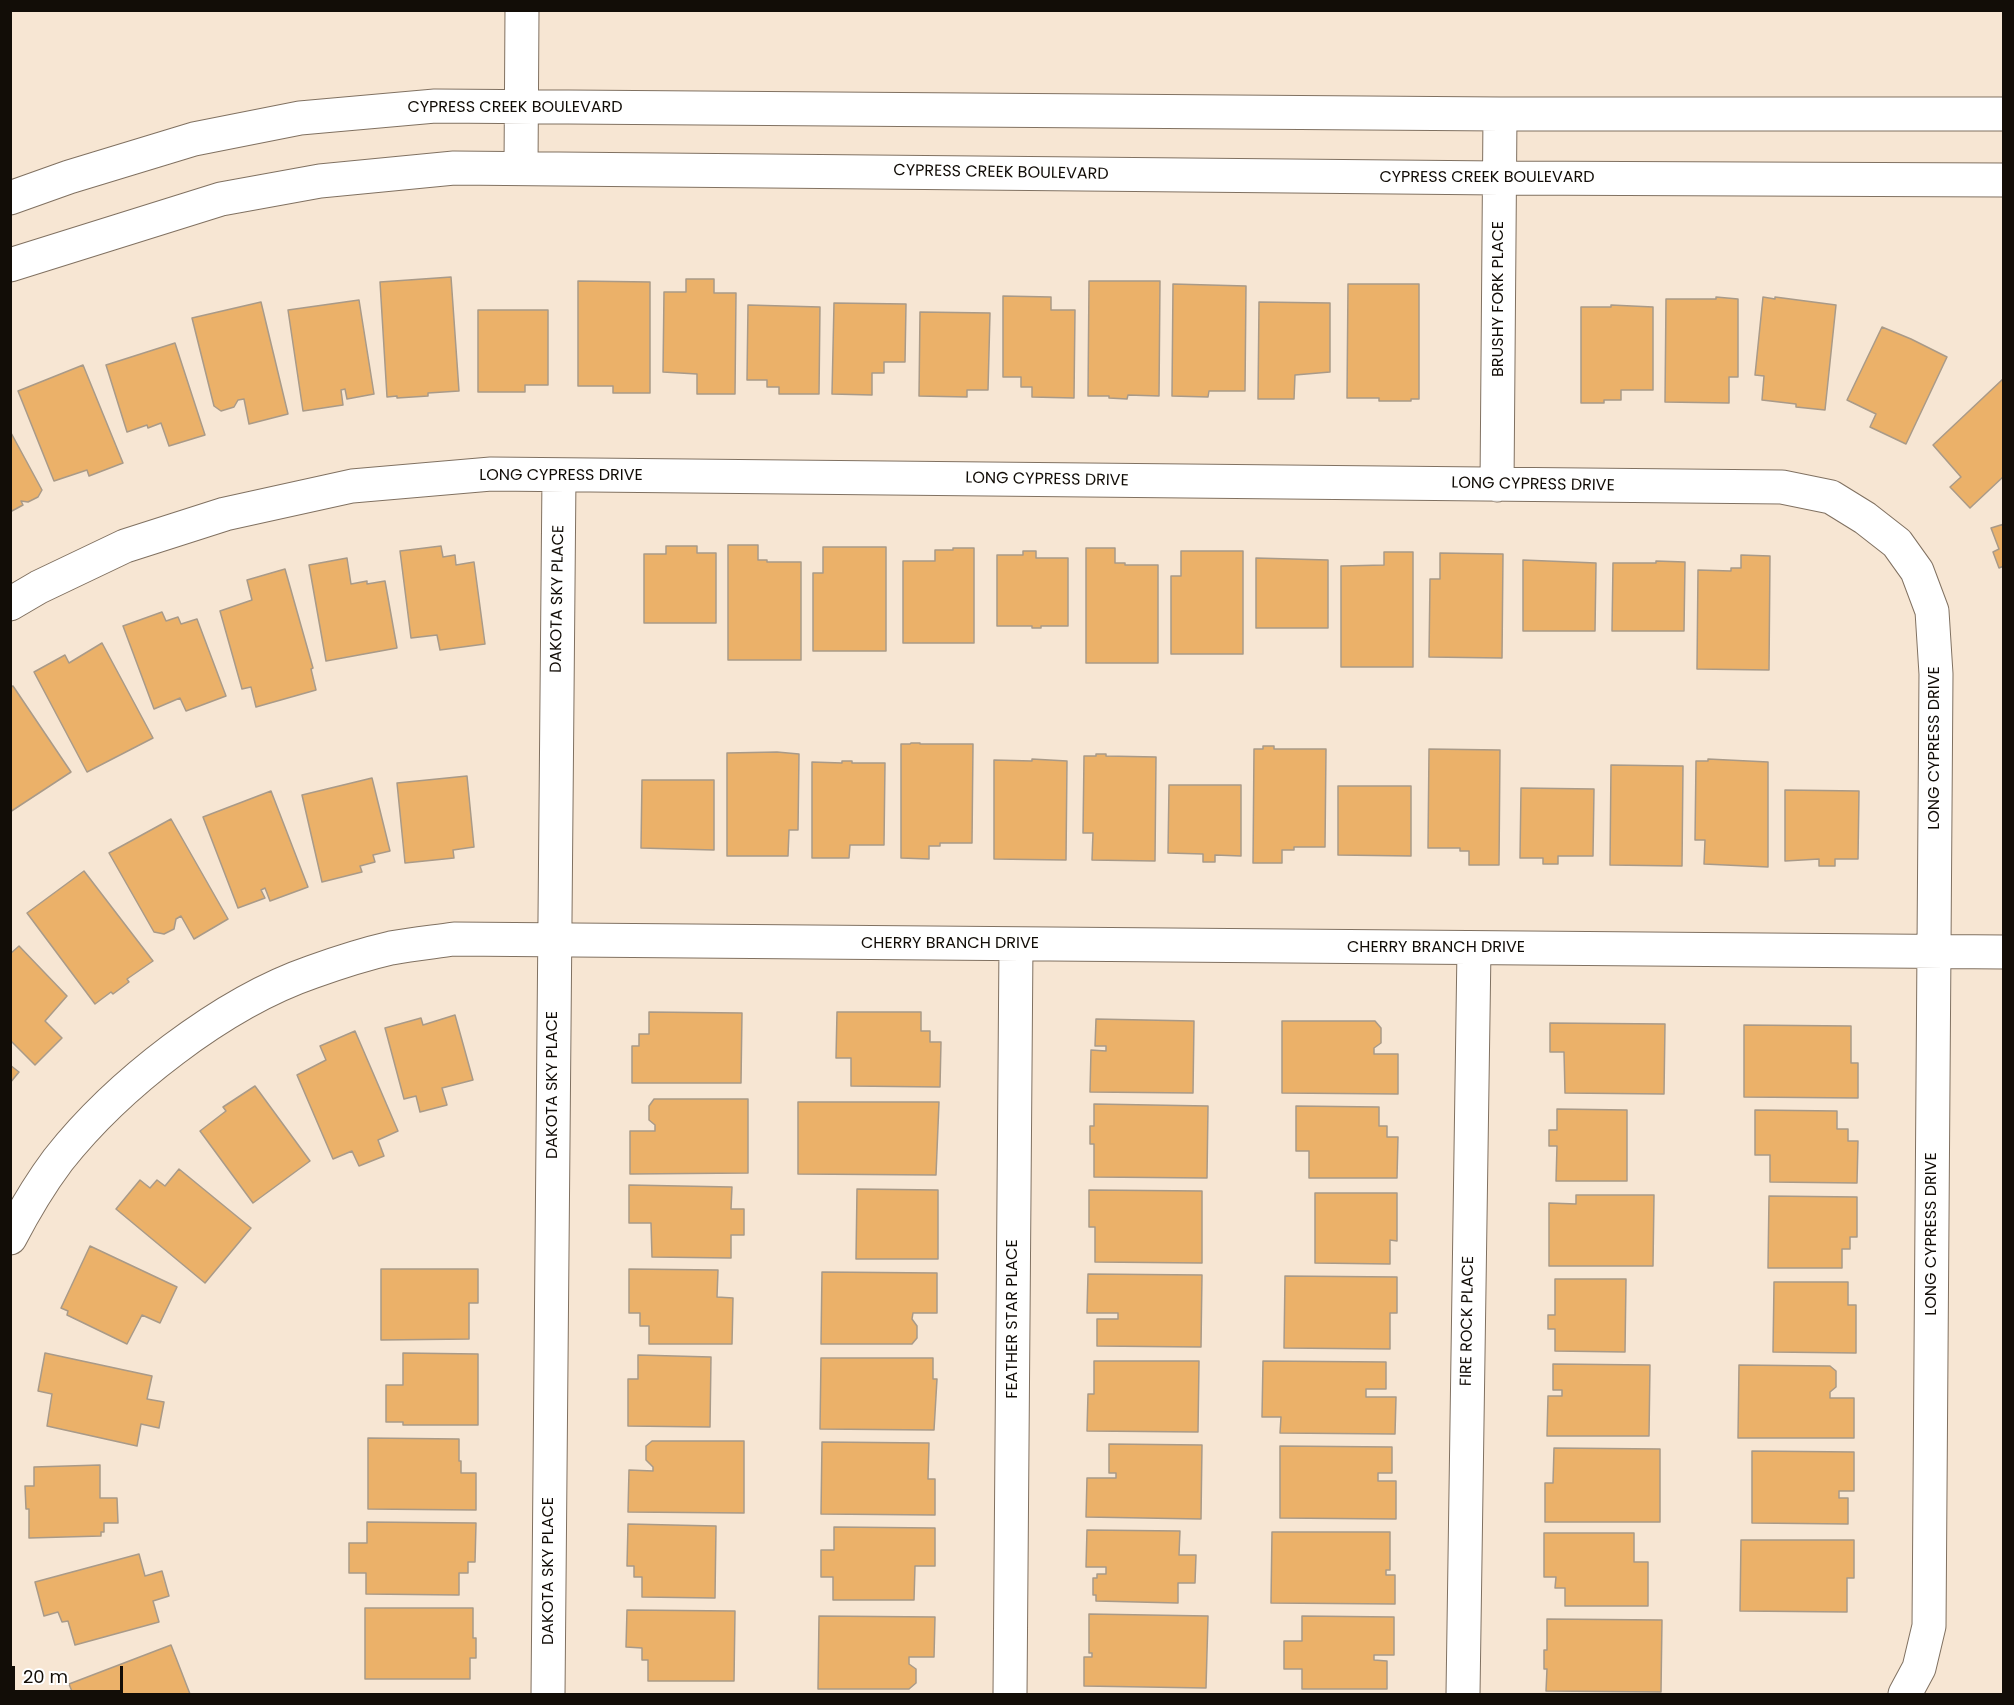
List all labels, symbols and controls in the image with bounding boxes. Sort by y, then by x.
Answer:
street label: CYPRESS CREEK BOULEVARD [407,98,623,118]
street label: CYPRESS CREEK BOULEVARD [893,162,1109,184]
street label: CYPRESS CREEK BOULEVARD [1379,168,1595,188]
street label: BRUSHY FORK PLACE [1489,221,1509,377]
street label: LONG CYPRESS DRIVE [479,466,643,486]
street label: LONG CYPRESS DRIVE [965,469,1129,491]
street label: LONG CYPRESS DRIVE [1451,474,1615,496]
street label: DAKOTA SKY PLACE [547,525,569,673]
street label: LONG CYPRESS DRIVE [1925,666,1945,830]
street label: CHERRY BRANCH DRIVE [861,934,1039,954]
street label: CHERRY BRANCH DRIVE [1347,938,1525,958]
street label: DAKOTA SKY PLACE [543,1011,563,1159]
street label: LONG CYPRESS DRIVE [1922,1152,1942,1316]
street label: FEATHER STAR PLACE [1003,1239,1023,1399]
street label: FIRE ROCK PLACE [1457,1256,1479,1386]
street label: DAKOTA SKY PLACE [539,1497,559,1645]
scale bar [15,1654,126,1692]
text: 20 m [23,1664,68,1689]

